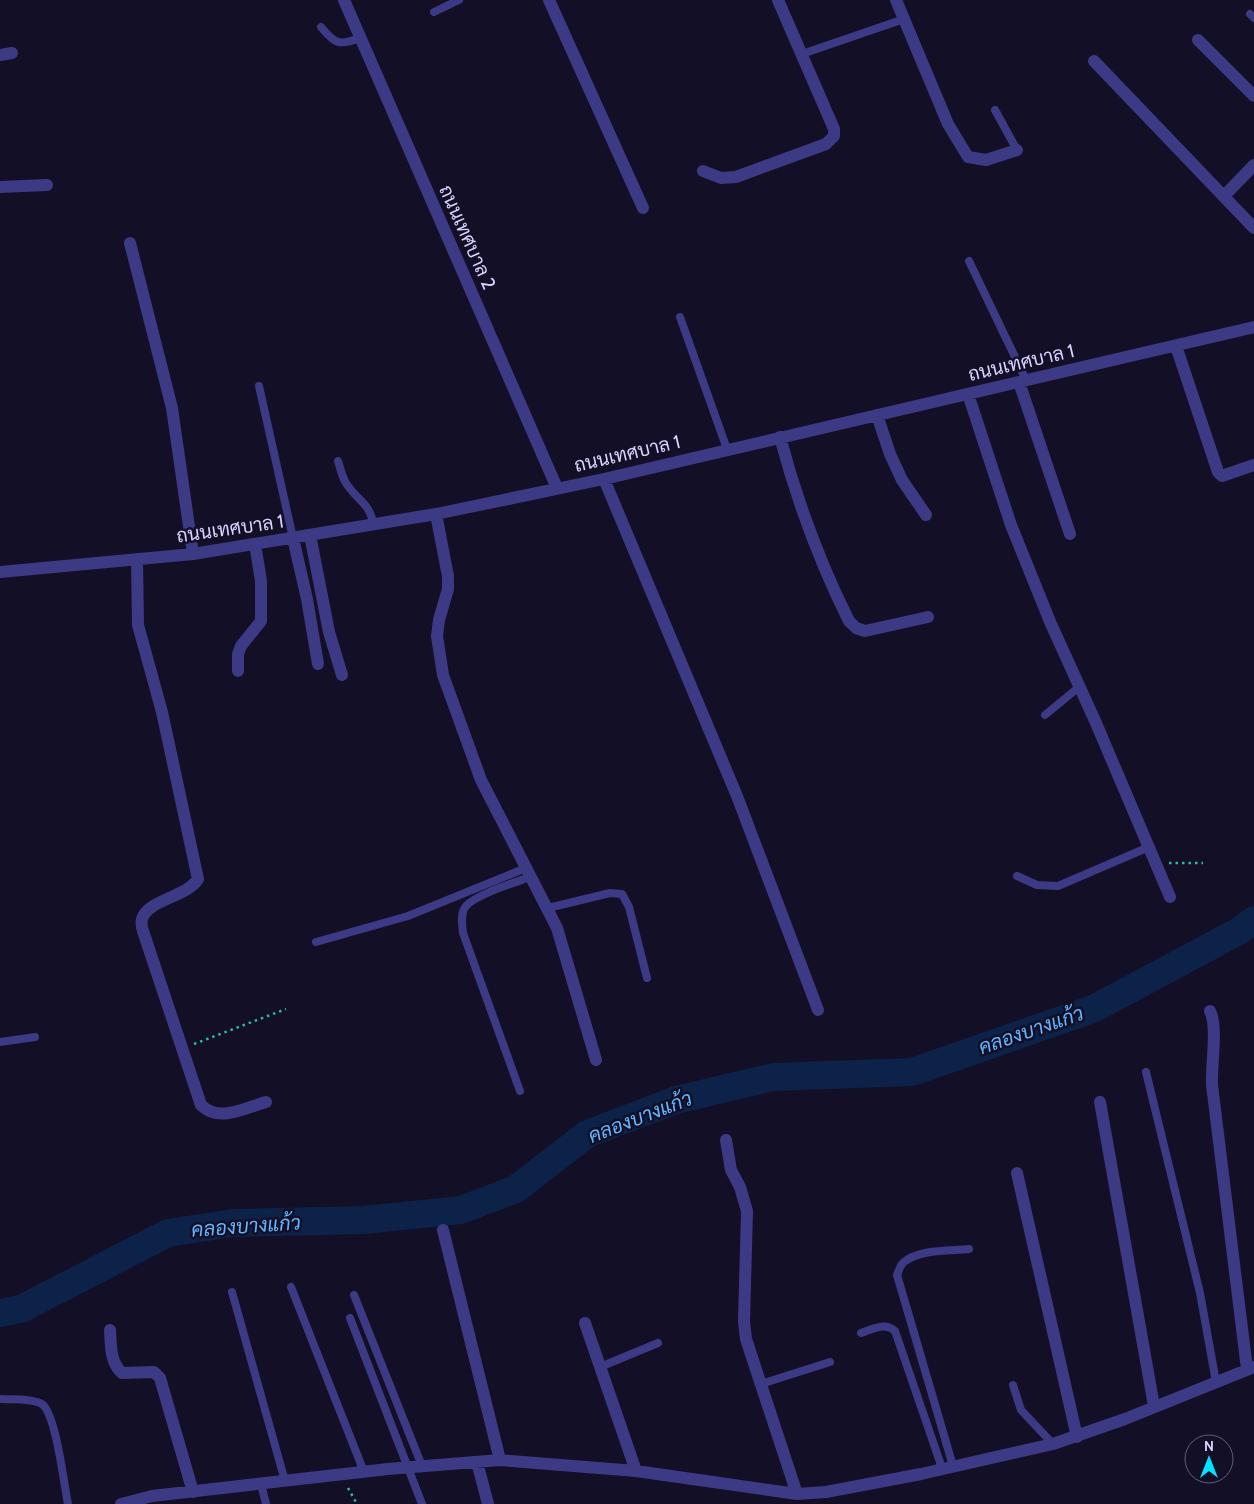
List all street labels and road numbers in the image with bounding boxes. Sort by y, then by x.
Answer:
street label: ถนนเทศบาล 2 [434,181,501,293]
street label: ถนนเทศบาล 1 [966,339,1076,386]
street label: ถนนเทศบาล 1 [572,430,682,477]
street label: ถนนเทศบาล 1 [175,510,285,547]

